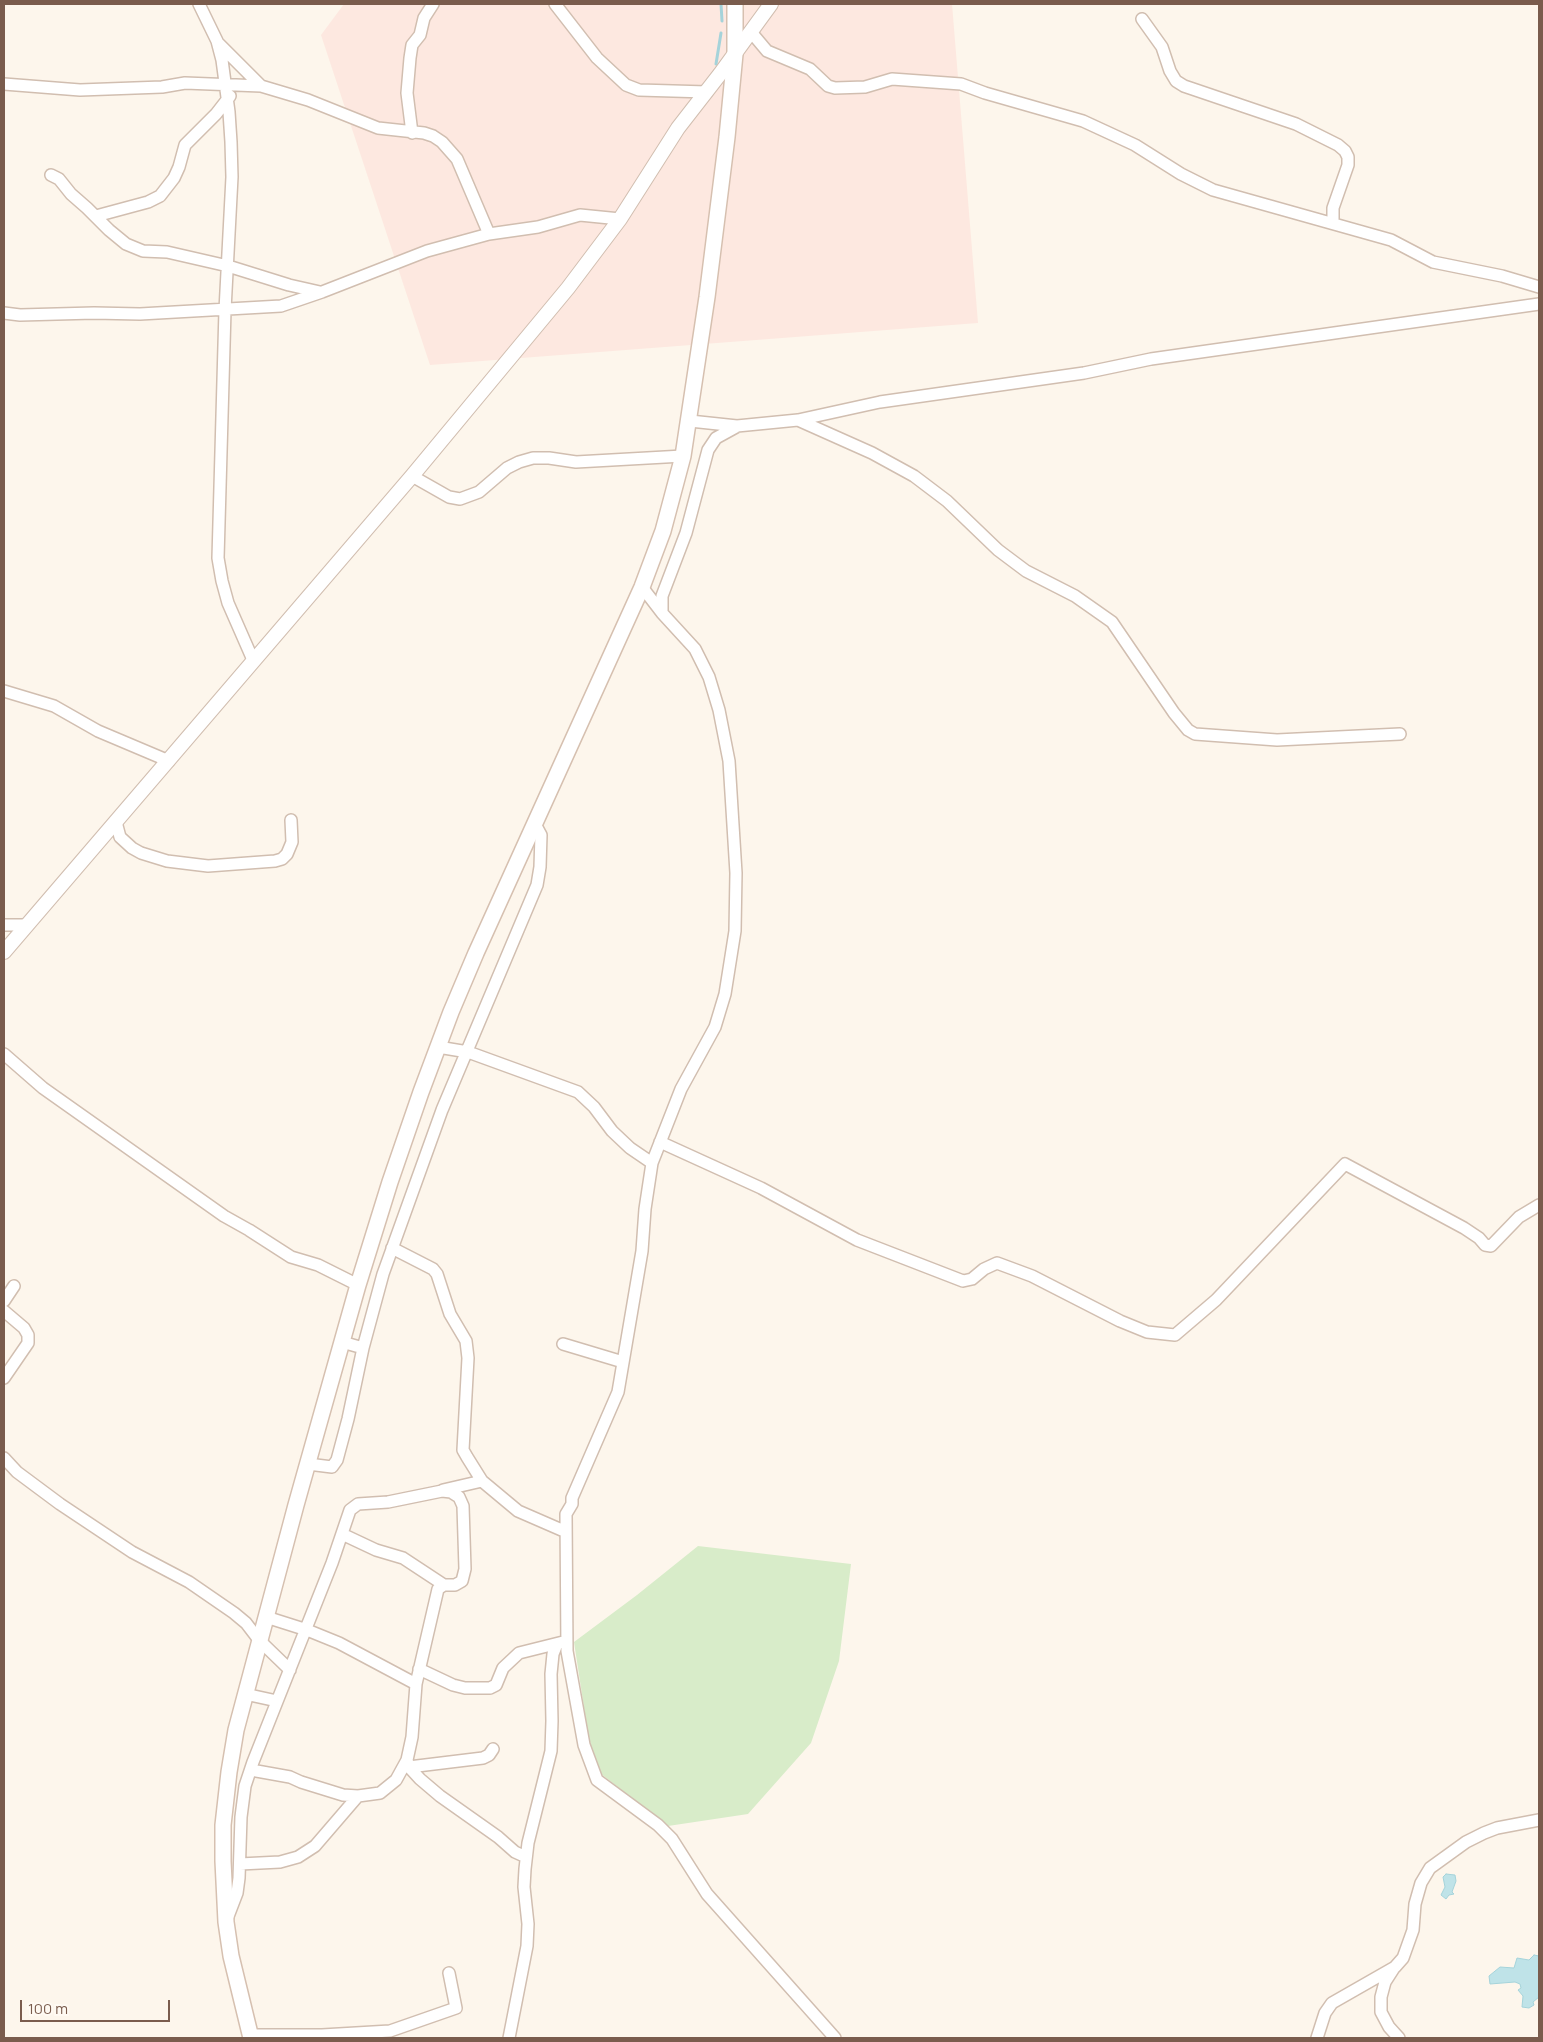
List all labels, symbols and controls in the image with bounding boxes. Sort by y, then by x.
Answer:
scale bar [22,1990,172,2022]
text: 100 m [28,1998,68,2019]

